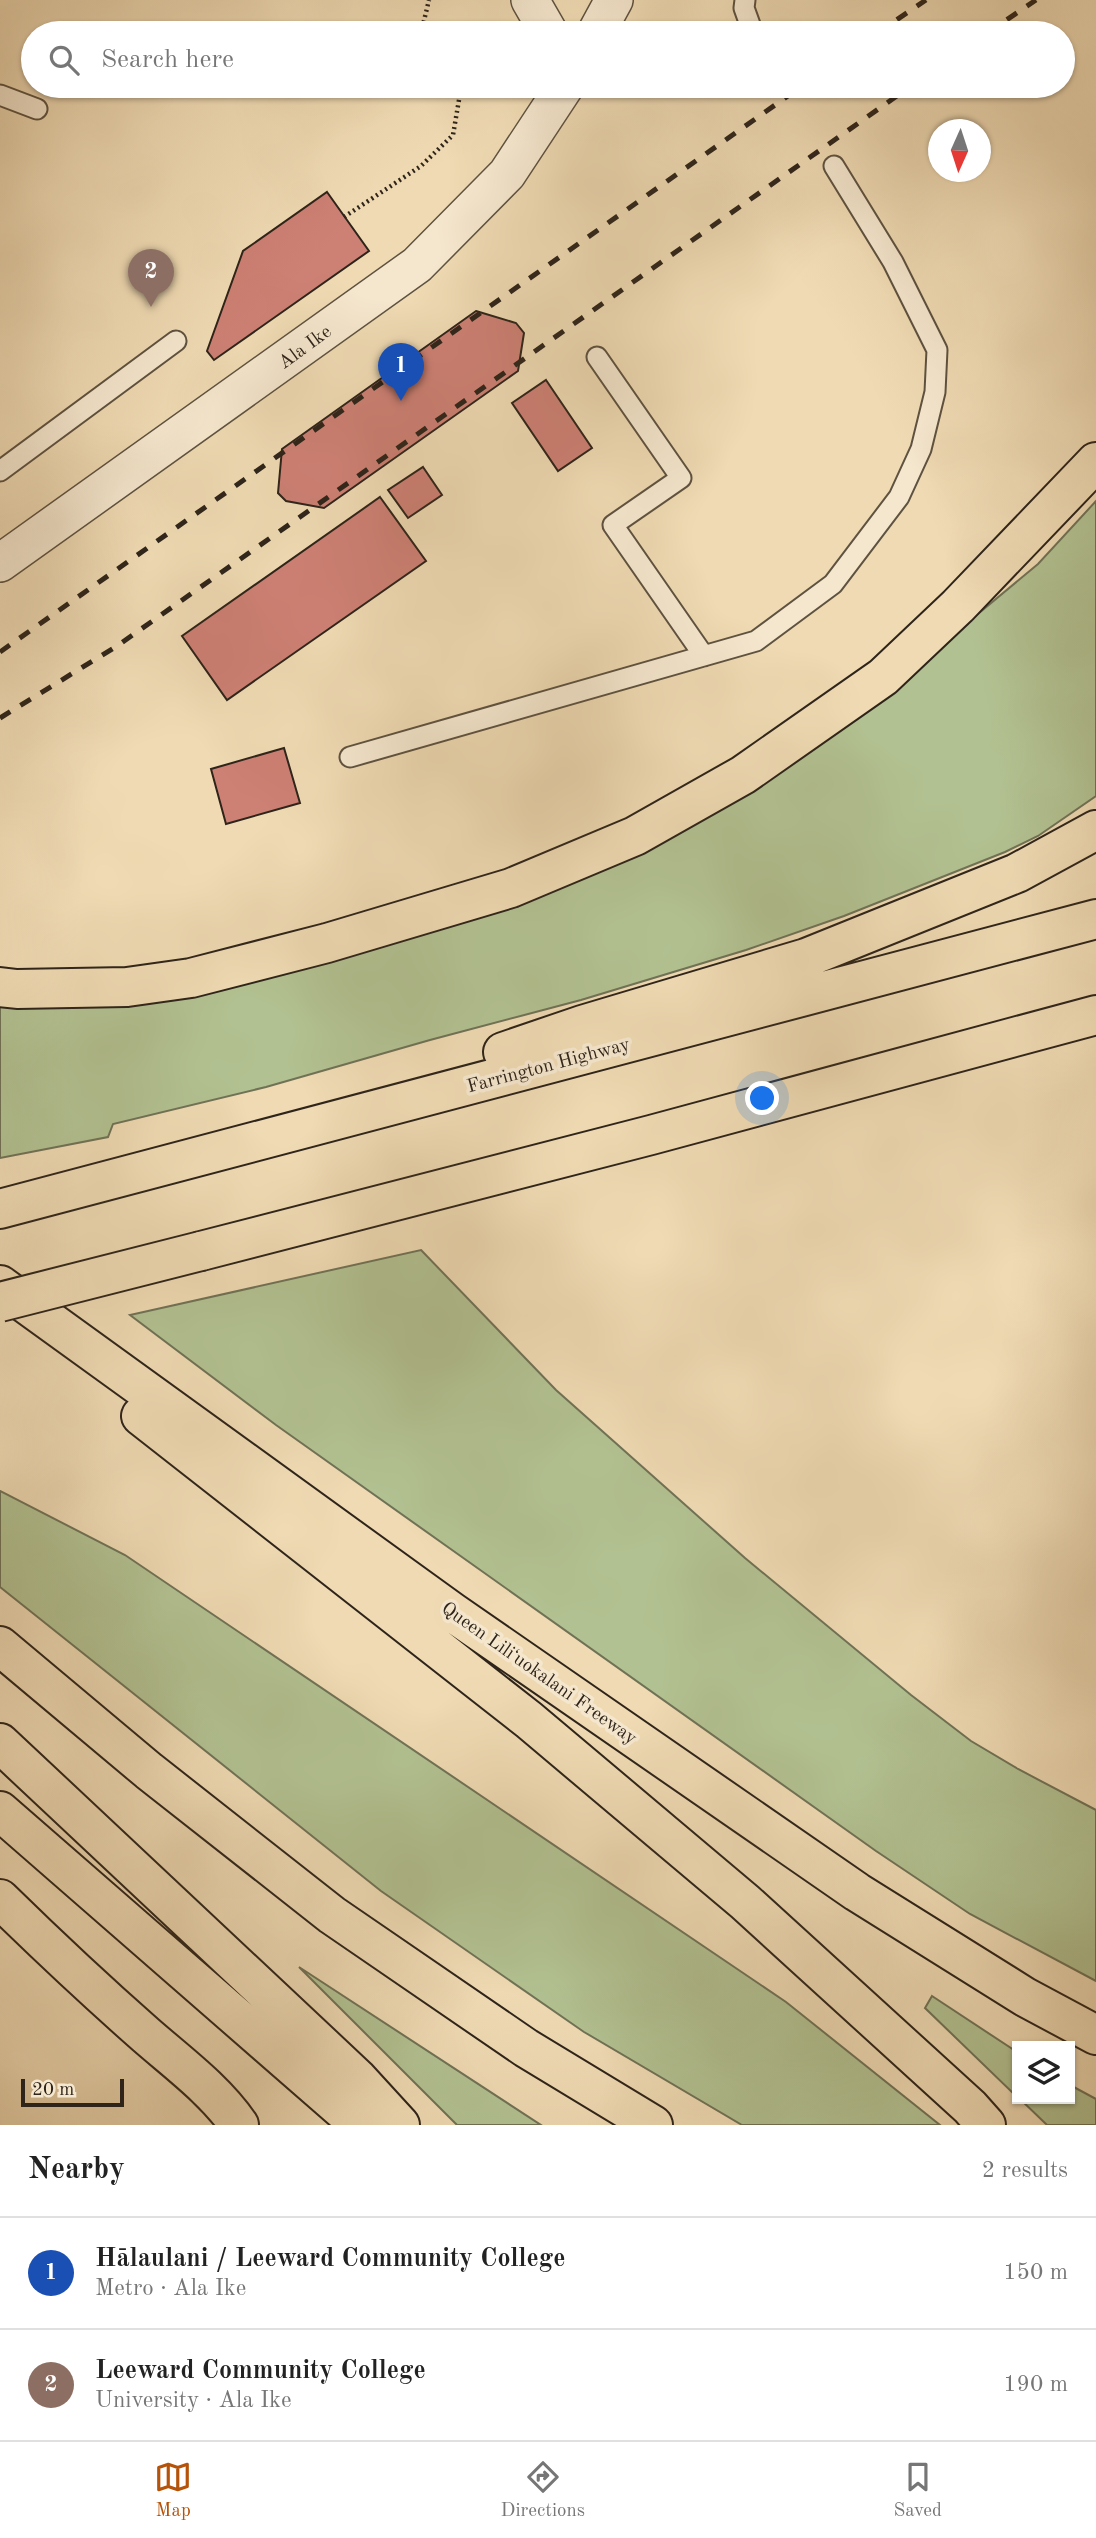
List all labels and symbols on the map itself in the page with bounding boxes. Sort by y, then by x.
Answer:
north arrow [928,119,991,182]
pin: 2 [128,249,174,307]
street label: Ala Ike [275,323,336,373]
pin: 1 [378,343,424,401]
street label: Farrington Highway [465,1036,632,1097]
your location [745,1081,779,1115]
street label: Queen Liliʻuokalani Freeway [437,1599,640,1749]
scale bar [21,2076,124,2108]

